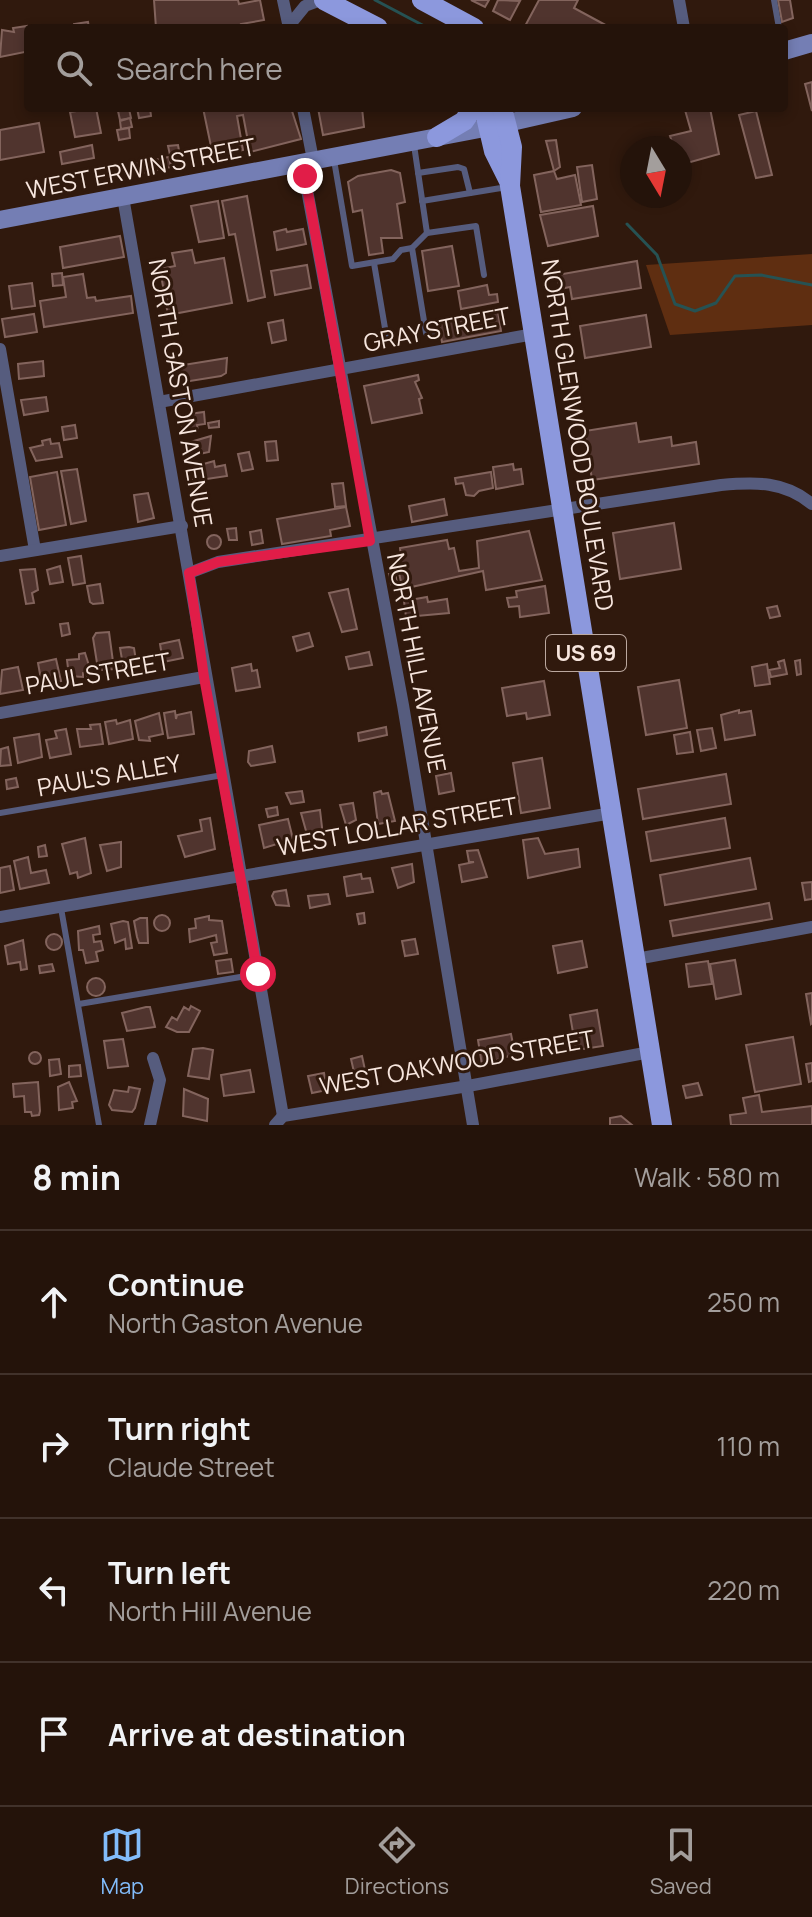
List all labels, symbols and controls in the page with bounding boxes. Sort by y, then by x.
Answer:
search box [24,24,788,112]
icon: search [52,46,96,90]
text: Search here [116,48,283,89]
street label: WEST ERWIN STREET [23,129,259,206]
north arrow [620,136,692,208]
route end [287,158,323,194]
street label: NORTH GASTON AVENUE [142,256,221,530]
street label: NORTH GLENWOOD BOULEVARD [534,257,623,613]
street label: GRAY STREET [360,298,514,359]
street label: NORTH HILL AVENUE [380,550,455,775]
road number: US 69 [546,635,626,671]
street label: PAUL STREET [23,643,173,702]
street label: PAUL'S ALLEY [34,746,184,803]
street label: WEST LOLLAR STREET [274,788,520,863]
route start [240,956,276,992]
street label: WEST OAKWOOD STREET [317,1021,597,1102]
text: 8 min [32,1154,121,1200]
text: Walk · 580 m [634,1159,780,1195]
text: Continue [108,1264,244,1305]
icon: ahead [32,1280,76,1324]
text: 250 m [707,1284,780,1320]
text: North Gaston Avenue [108,1305,363,1341]
text: Turn right [108,1408,251,1449]
icon: right [32,1424,76,1468]
text: 110 m [717,1428,780,1464]
text: Claude Street [108,1449,275,1485]
text: Turn left [108,1552,231,1593]
icon: left [32,1568,76,1612]
text: 220 m [707,1572,780,1608]
text: North Hill Avenue [108,1593,312,1629]
icon: arrive [32,1712,76,1756]
text: Arrive at destination [108,1714,406,1755]
tab: Map [100,1823,144,1901]
tab: Directions [345,1823,449,1901]
tab: Saved [650,1823,712,1901]

